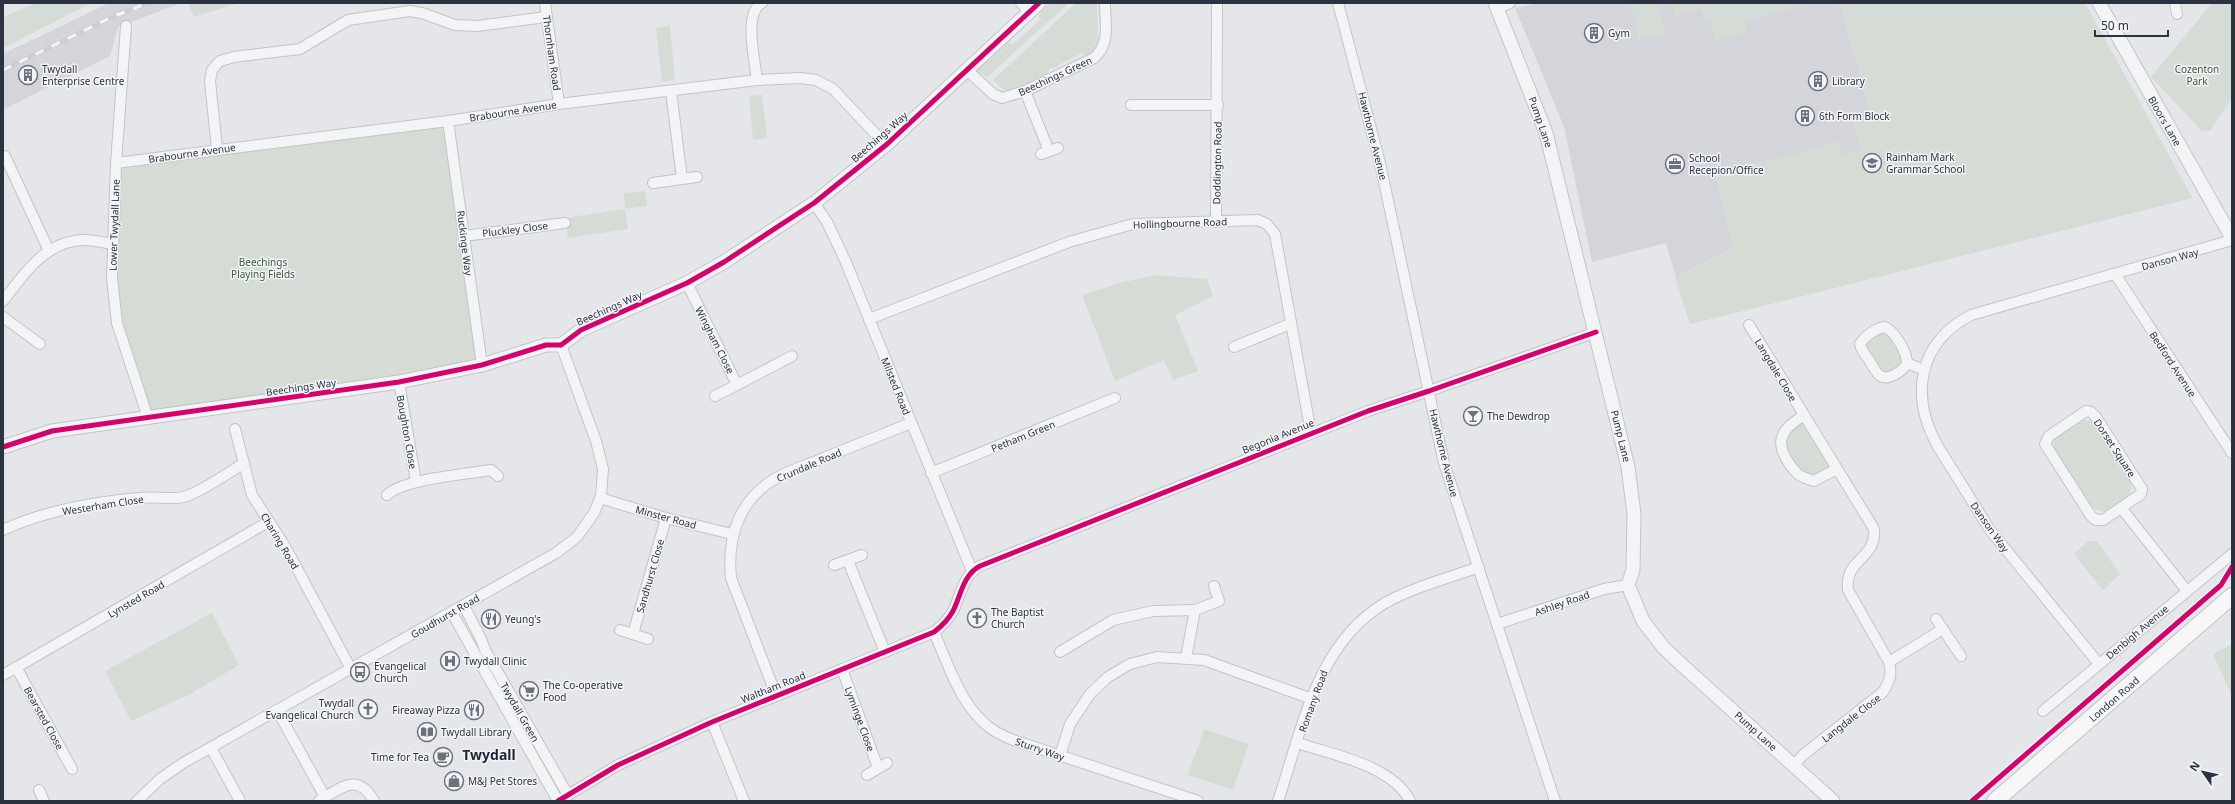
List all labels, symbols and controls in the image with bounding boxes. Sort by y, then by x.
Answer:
scale bar [2095,12,2168,38]
street label: Thornham Road [540,14,564,92]
text: 50 m [2101,17,2129,34]
building icon: Gym [1583,22,1605,44]
place label: Gym [1608,26,1630,40]
street label: Beechings Green [1016,53,1094,99]
place label: Twydall Enterprise Centre [42,62,125,88]
park label: Cozenton Park [2175,62,2219,88]
building icon: Twydall Enterprise Centre [17,64,39,86]
building icon: Library [1807,70,1829,92]
place label: Library [1832,74,1866,88]
street label: Hawthorne Avenue [1355,90,1391,182]
street label: Bloors Lane [2145,94,2185,149]
street label: Pump Lane [1526,95,1556,150]
street label: Brabourne Avenue [468,97,558,125]
building icon: 6th Form Block [1794,105,1816,127]
street label: Beechings Way [848,108,911,166]
place label: 6th Form Block [1819,109,1890,123]
street label: Doddington Road [1209,121,1225,205]
street label: Brabourne Avenue [147,140,237,166]
place label: Rainham Mark Grammar School [1886,150,1965,176]
place label: School Recepion/Office [1689,151,1764,177]
school or university icon: Rainham Mark Grammar School [1861,152,1883,174]
office icon: School Recepion/Office [1664,153,1686,175]
street label: Lower Twydall Lane [105,179,123,271]
street label: Ruckinge Way [454,210,476,277]
street label: Hollingbourne Road [1133,214,1227,232]
street label: Pluckley Close [481,218,549,240]
street label: Danson Way [2140,244,2201,273]
park label: Beechings Playing Fields [231,255,295,281]
street label: Beechings Way [574,287,645,329]
street label: Wingham Close [692,304,738,376]
street label: Bedford Avenue [2147,328,2200,400]
street label: Langdale Close [1752,336,1801,404]
street label: Milsted Road [878,355,914,417]
street label: Beechings Way [265,375,338,399]
street label: Boughton Close [394,394,420,470]
bar icon: The Dewdrop [1462,405,1484,427]
street label: Hawthorne Avenue [1426,407,1462,499]
place label: The Dewdrop [1487,409,1550,423]
street label: Pump Lane [1608,409,1634,464]
street label: Begonia Avenue [1240,415,1316,457]
street label: Dorset Square [2091,416,2139,480]
street label: Petham Green [989,417,1057,455]
street label: Crundale Road [774,445,844,485]
street label: Westerham Close [61,492,145,518]
street label: Danson Way [1967,499,2013,556]
street label: Minster Road [634,502,698,532]
street label: Charing Road [258,510,302,572]
street label: Sandhurst Close [633,537,667,615]
street label: Lynsted Road [105,577,167,621]
street label: Ashley Road [1533,587,1591,619]
street label: Goudhurst Road [408,591,482,641]
street label: Denbigh Avenue [2103,601,2172,662]
place label: The Baptist Church [991,605,1044,631]
church icon: The Baptist Church [966,607,988,629]
restaurant icon: Yeung's [480,608,502,630]
place label: Yeung's [505,612,541,626]
hospital icon: Twydall Clinic [439,650,461,672]
place label: Twydall Clinic [464,654,527,668]
place label: Evangelical Church [374,659,426,685]
bus stop icon: Evangelical Church [349,661,371,683]
street label: Waltham Road [739,668,807,706]
street label: Romany Road [1295,668,1331,734]
street label: London Road [2086,673,2142,725]
place label: The Co-operative Food [543,678,623,704]
street label: Twydall Green [497,680,543,744]
supermarket icon: The Co-operative Food [518,680,540,702]
street label: Bearsted Close [21,684,67,752]
street label: Lyminge Close [842,685,878,754]
street label: Langdale Close [1819,690,1884,745]
place label: Twydall Evangelical Church [265,696,354,722]
church icon: Twydall Evangelical Church [357,698,379,720]
restaurant icon: Fireaway Pizza [463,699,485,721]
place label: Fireaway Pizza [392,703,460,717]
street label: Pump Lane [1732,708,1781,754]
library icon: Twydall Library [416,721,438,743]
place label: Twydall Library [441,725,512,739]
street label: Sturry Way [1014,734,1067,764]
district label: Twydall [462,745,516,764]
cafe icon: Time for Tea [432,746,454,768]
place label: Time for Tea [371,750,429,764]
north arrow [2183,752,2223,792]
text: N [2186,758,2203,774]
shop icon: M&J Pet Stores [443,770,465,792]
place label: M&J Pet Stores [468,774,537,788]

